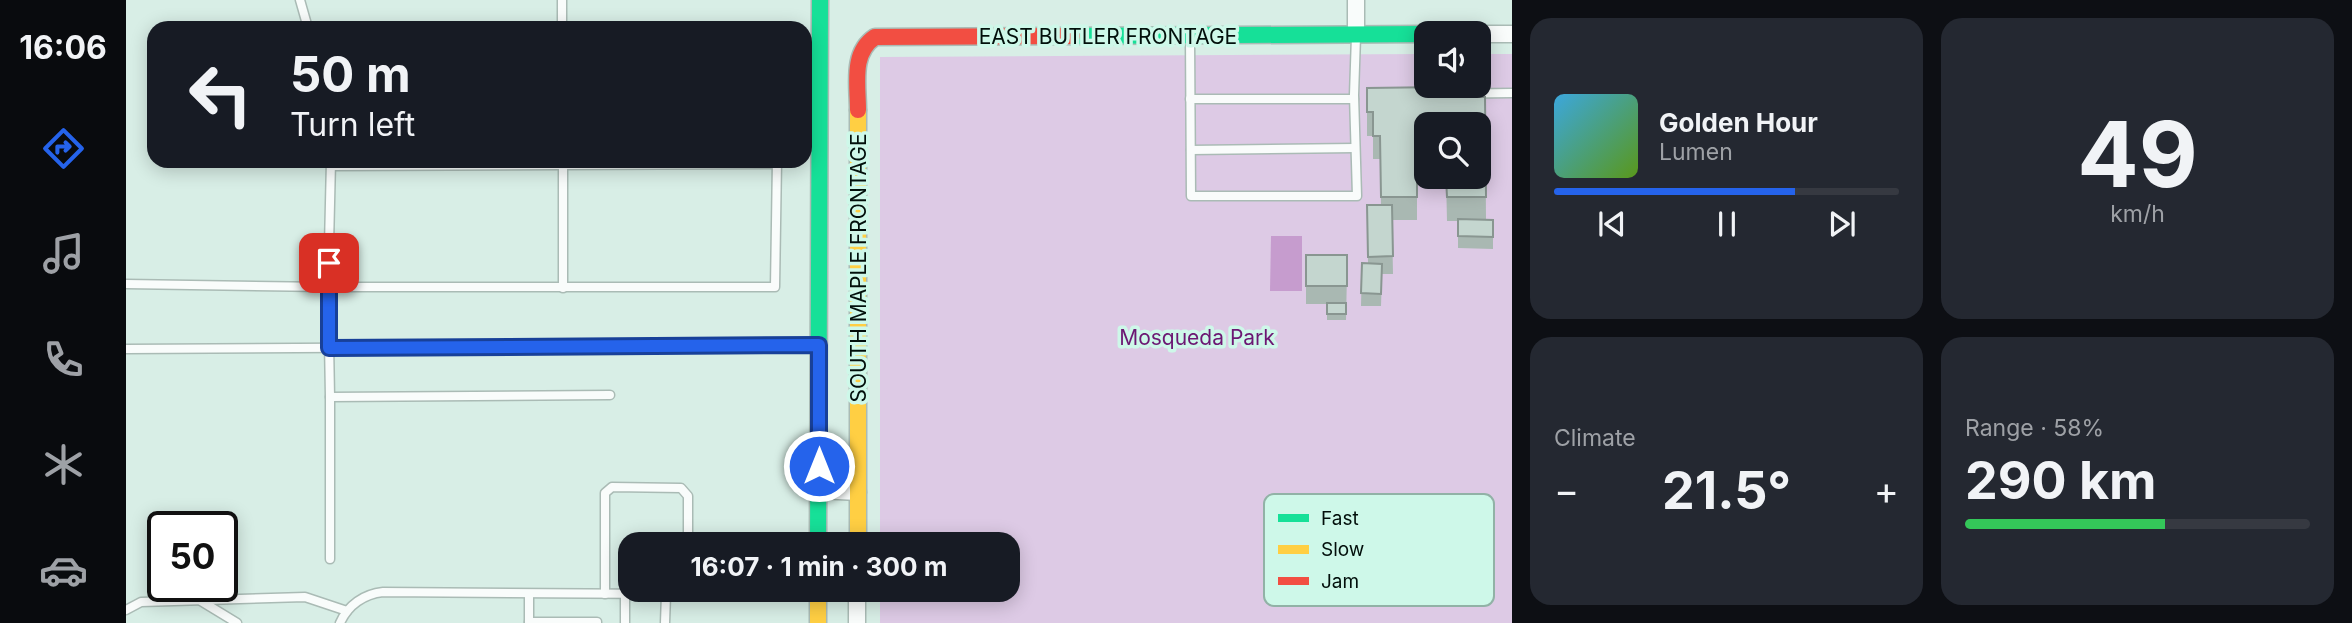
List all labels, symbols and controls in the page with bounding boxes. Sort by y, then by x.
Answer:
map controls [1414,21,1491,189]
button: sound [1414,21,1491,98]
street label: EAST BUTLER FRONTAGE [979,24,1237,49]
text: 16:06 [19,28,107,67]
text: 50 m [290,45,411,104]
icon: left [175,49,266,140]
text: 49 [2077,99,2198,209]
text: Turn left [290,105,415,144]
text: Golden Hour [1659,107,1818,138]
button: search [1414,112,1491,189]
icon: directions [39,124,88,173]
street label: SOUTH MAPLE FRONTAGE [846,133,871,403]
text: Lumen [1659,138,1733,166]
text: km/h [2110,200,2165,228]
icon: previous [1593,205,1631,243]
icon: pause [1708,205,1746,243]
icon: next [1823,205,1861,243]
icon: music [39,229,88,278]
pin [299,233,359,293]
icon: arrive [310,244,348,282]
park label: Mosqueda Park [1119,325,1275,350]
icon: phone [39,335,88,384]
text: Range · 58% [1965,414,2104,442]
text: Climate [1554,424,1636,452]
position arrow [782,429,856,503]
icon: climate [39,440,88,489]
text: 290 km [1965,449,2157,512]
text: 21.5° [1662,459,1791,522]
text: − [1554,467,1579,513]
text: + [1874,467,1899,513]
legend [1264,494,1494,606]
text: Fast [1321,507,1359,530]
speed limit sign: 50 [147,511,238,602]
text: Slow [1321,538,1364,561]
icon: car [39,546,88,595]
text: 16:07 · 1 min · 300 m [691,551,947,582]
text: Jam [1321,570,1359,593]

